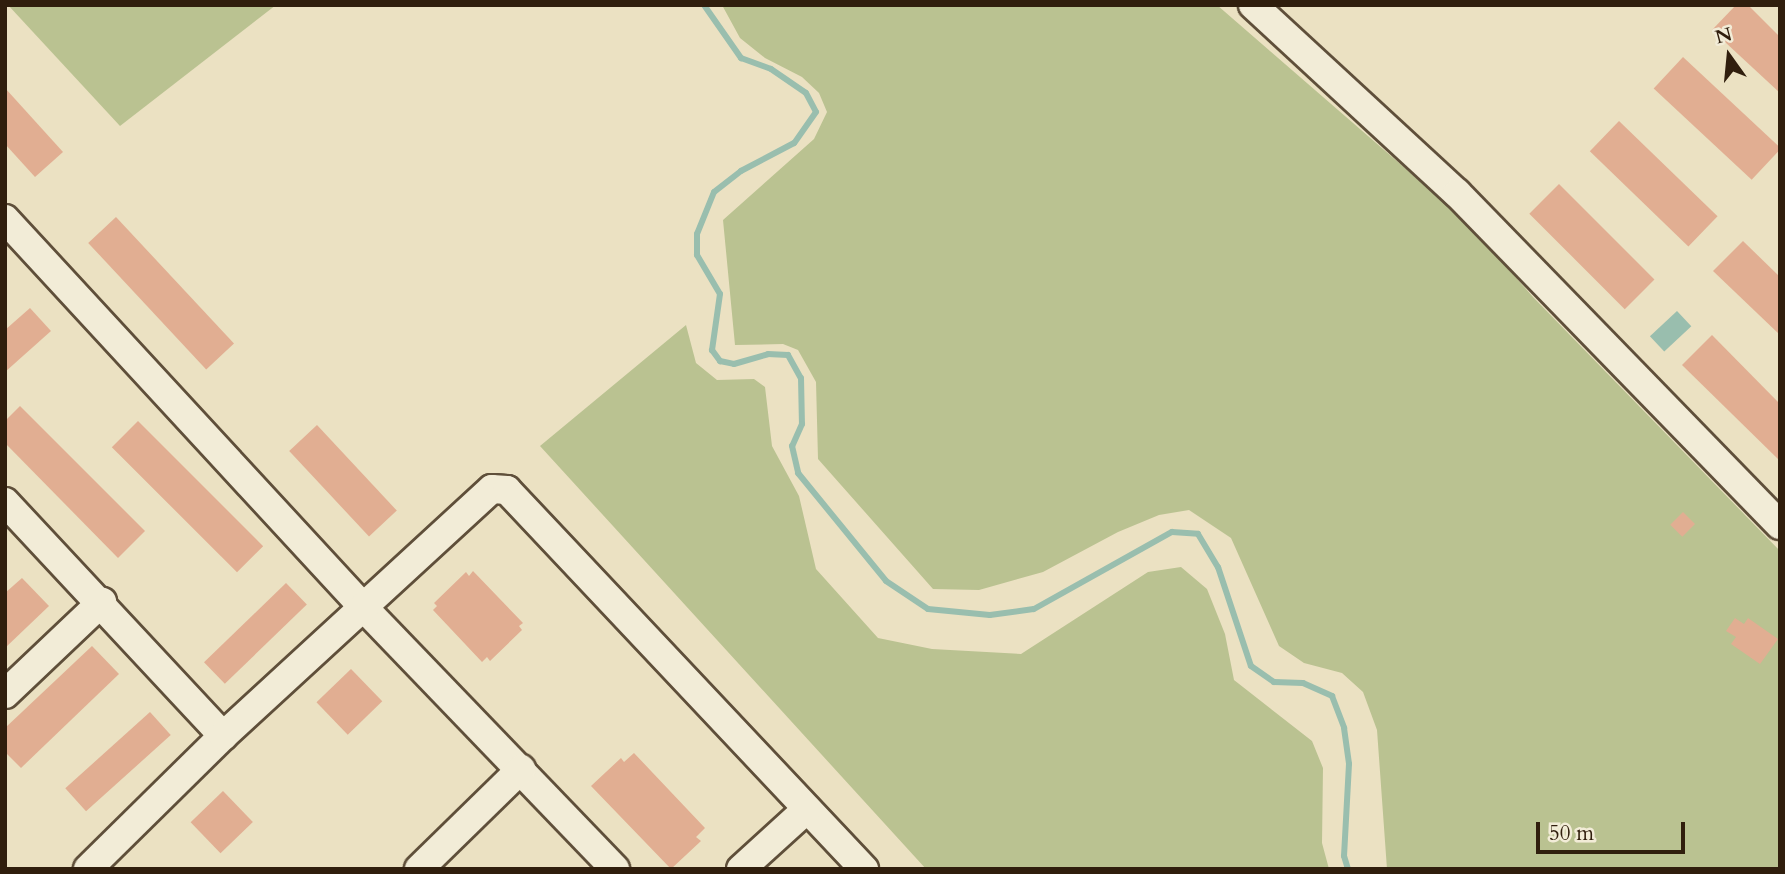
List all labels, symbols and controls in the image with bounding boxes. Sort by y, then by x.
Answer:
north arrow [1694,21,1764,91]
text: N [1712,21,1735,50]
scale bar [1540,808,1689,852]
text: 50 m [1549,819,1594,848]

